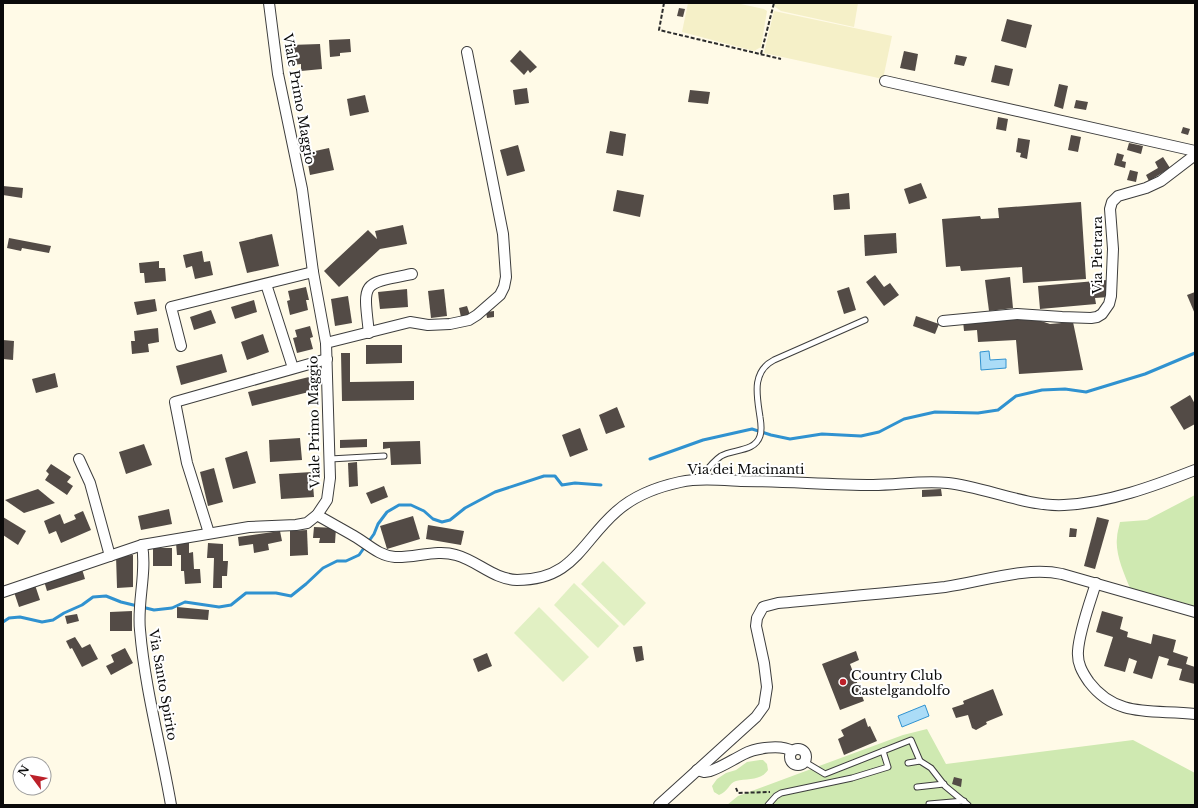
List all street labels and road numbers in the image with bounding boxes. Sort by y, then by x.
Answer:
street label: Viale Primo Maggio [279,31,319,166]
street label: Via Pietrara [1089,215,1106,295]
street label: Viale Primo Maggio [304,355,324,490]
street label: Via dei Macinanti [687,461,805,478]
street label: Via Santo Spirito [145,627,181,742]

